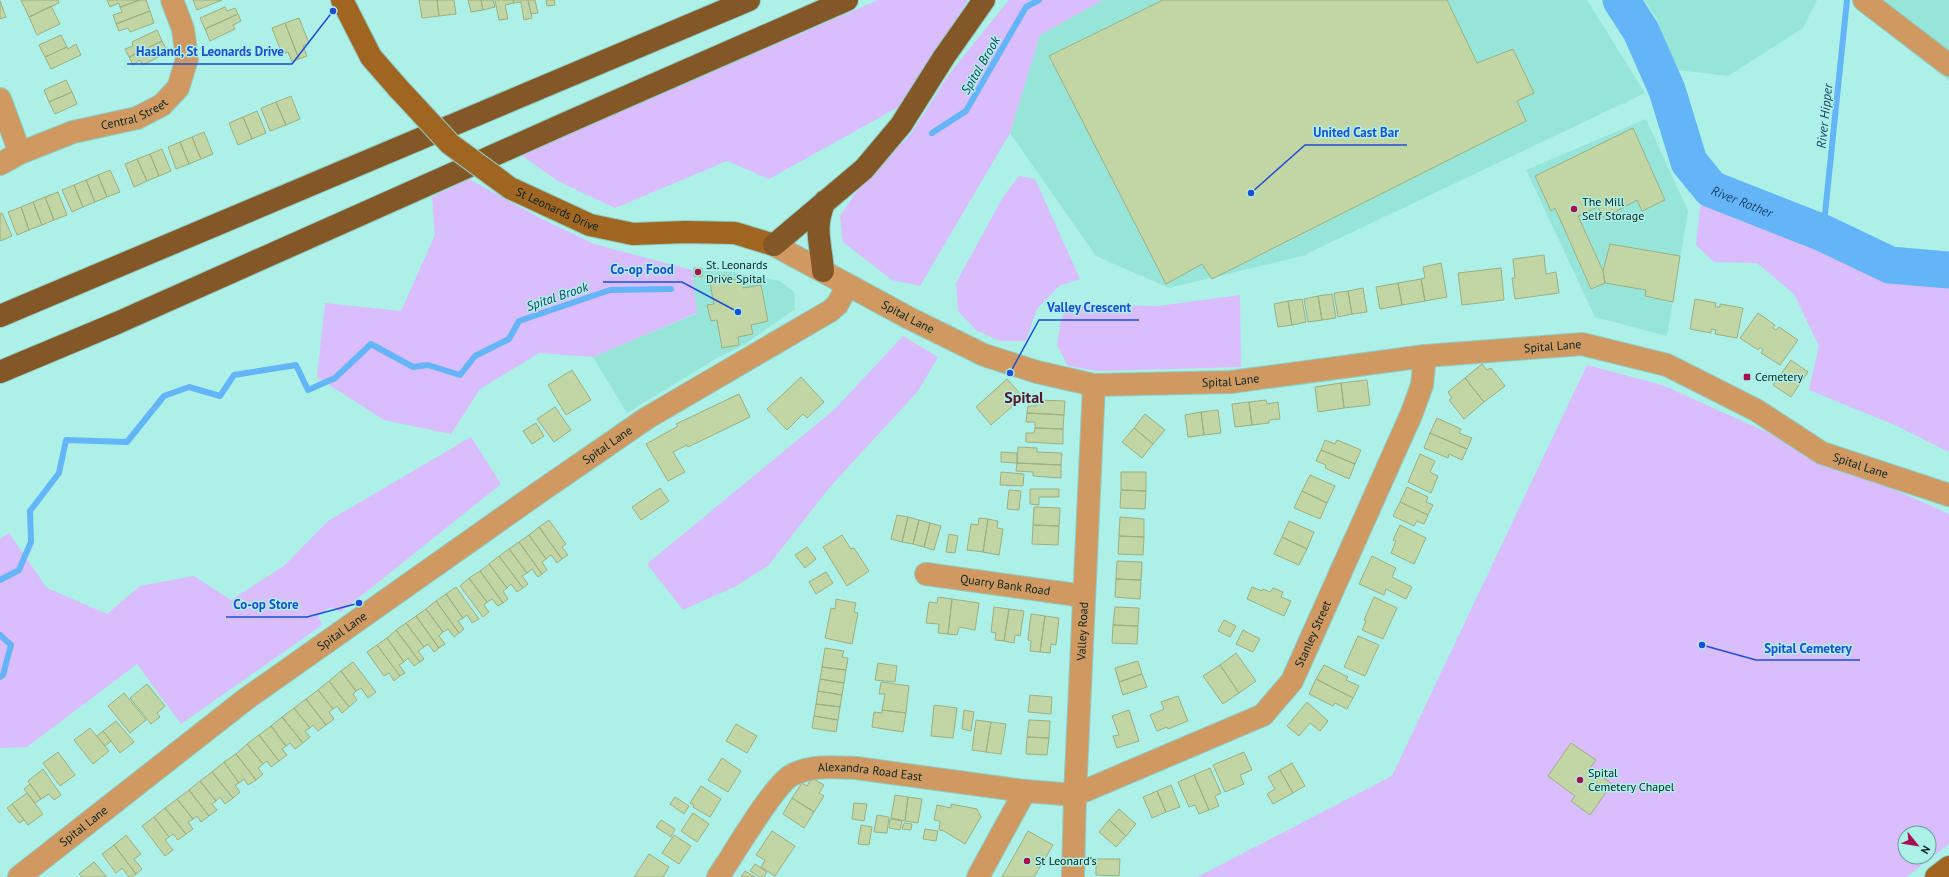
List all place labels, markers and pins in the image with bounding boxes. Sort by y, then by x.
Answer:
callout: Hasland, St Leonards Drive [127,39,292,64]
callout: United Cast Bar [1305,120,1407,145]
place label: The Mill Self Storage [1582,194,1644,223]
marker: The Mill Self Storage [1569,204,1579,214]
callout: Co-op Food [603,257,682,282]
place label: St. Leonards Drive Spital [706,257,767,286]
marker: St. Leonards Drive Spital [693,267,703,277]
callout: Valley Crescent [1039,295,1139,320]
place label: Cemetery [1755,369,1803,384]
marker: Cemetery [1742,372,1752,382]
callout: Co-op Store [226,592,307,617]
callout: Spital Cemetery [1756,635,1860,660]
place label: Spital Cemetery Chapel [1588,765,1675,794]
marker: Spital Cemetery Chapel [1575,775,1585,785]
place label: St Leonard's [1035,853,1097,868]
marker: St Leonard's [1022,856,1032,866]

